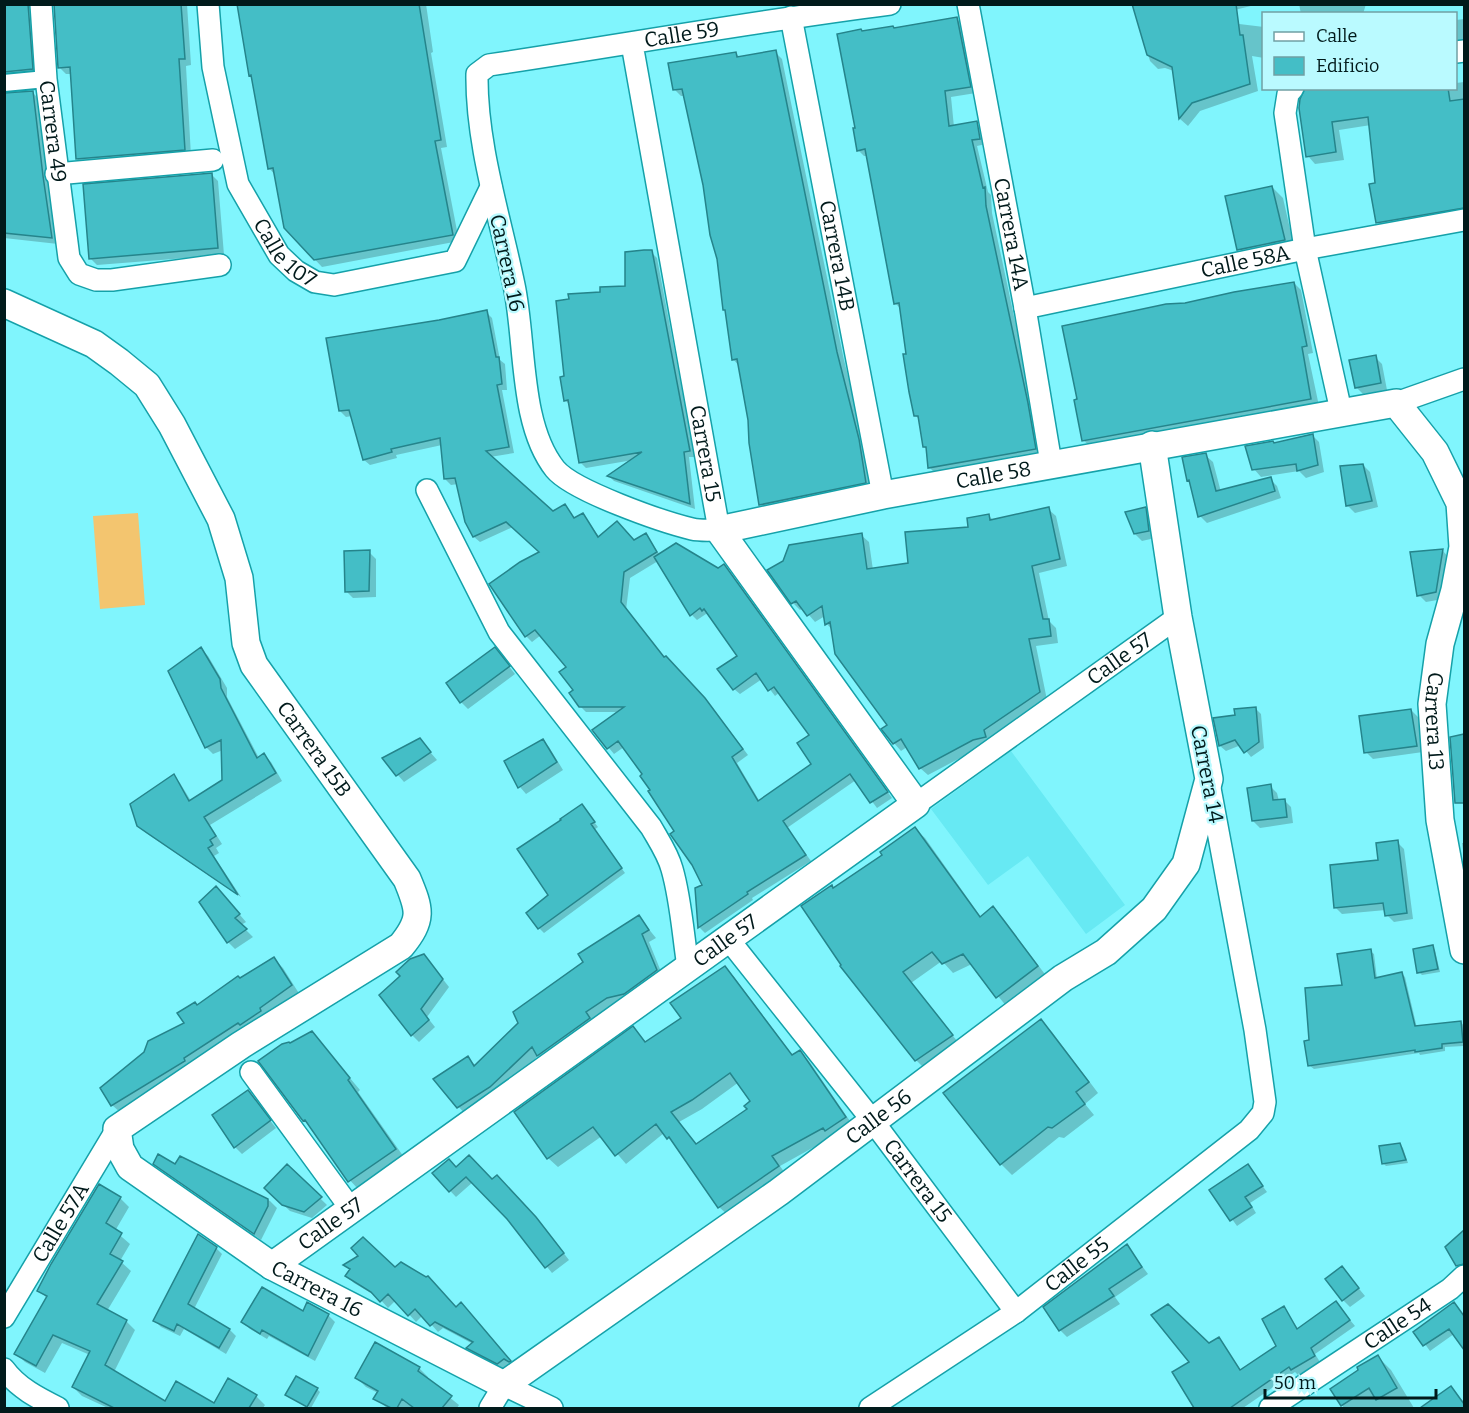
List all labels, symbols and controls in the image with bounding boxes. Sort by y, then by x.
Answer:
legend [1262,12,1457,90]
street label: Calle 59 [642,16,721,53]
text: Calle [1316,25,1357,47]
text: Edificio [1316,55,1379,77]
street label: Carrera 49 [33,79,72,184]
street label: Carrera 14A [988,176,1034,292]
street label: Carrera 14B [814,198,860,313]
street label: Carrera 16 [484,212,530,314]
street label: Calle 107 [248,214,321,293]
street label: Calle 58A [1198,240,1292,284]
street label: Carrera 15 [684,403,727,504]
street label: Calle 58 [954,456,1033,495]
street label: Calle 57 [1082,626,1157,691]
street label: Carrera 13 [1419,670,1450,771]
street label: Carrera 15B [271,696,357,802]
street label: Carrera 14 [1185,723,1229,825]
street label: Calle 57 [688,908,763,973]
street label: Calle 56 [840,1084,917,1150]
street label: Carrera 15 [878,1134,957,1228]
street label: Calle 57A [27,1178,95,1267]
street label: Calle 57 [293,1192,368,1256]
street label: Calle 55 [1039,1231,1114,1298]
street label: Carrera 16 [267,1255,367,1323]
street label: Calle 54 [1359,1292,1436,1355]
scale bar [1265,1362,1436,1400]
text: 50 m [1274,1372,1316,1394]

